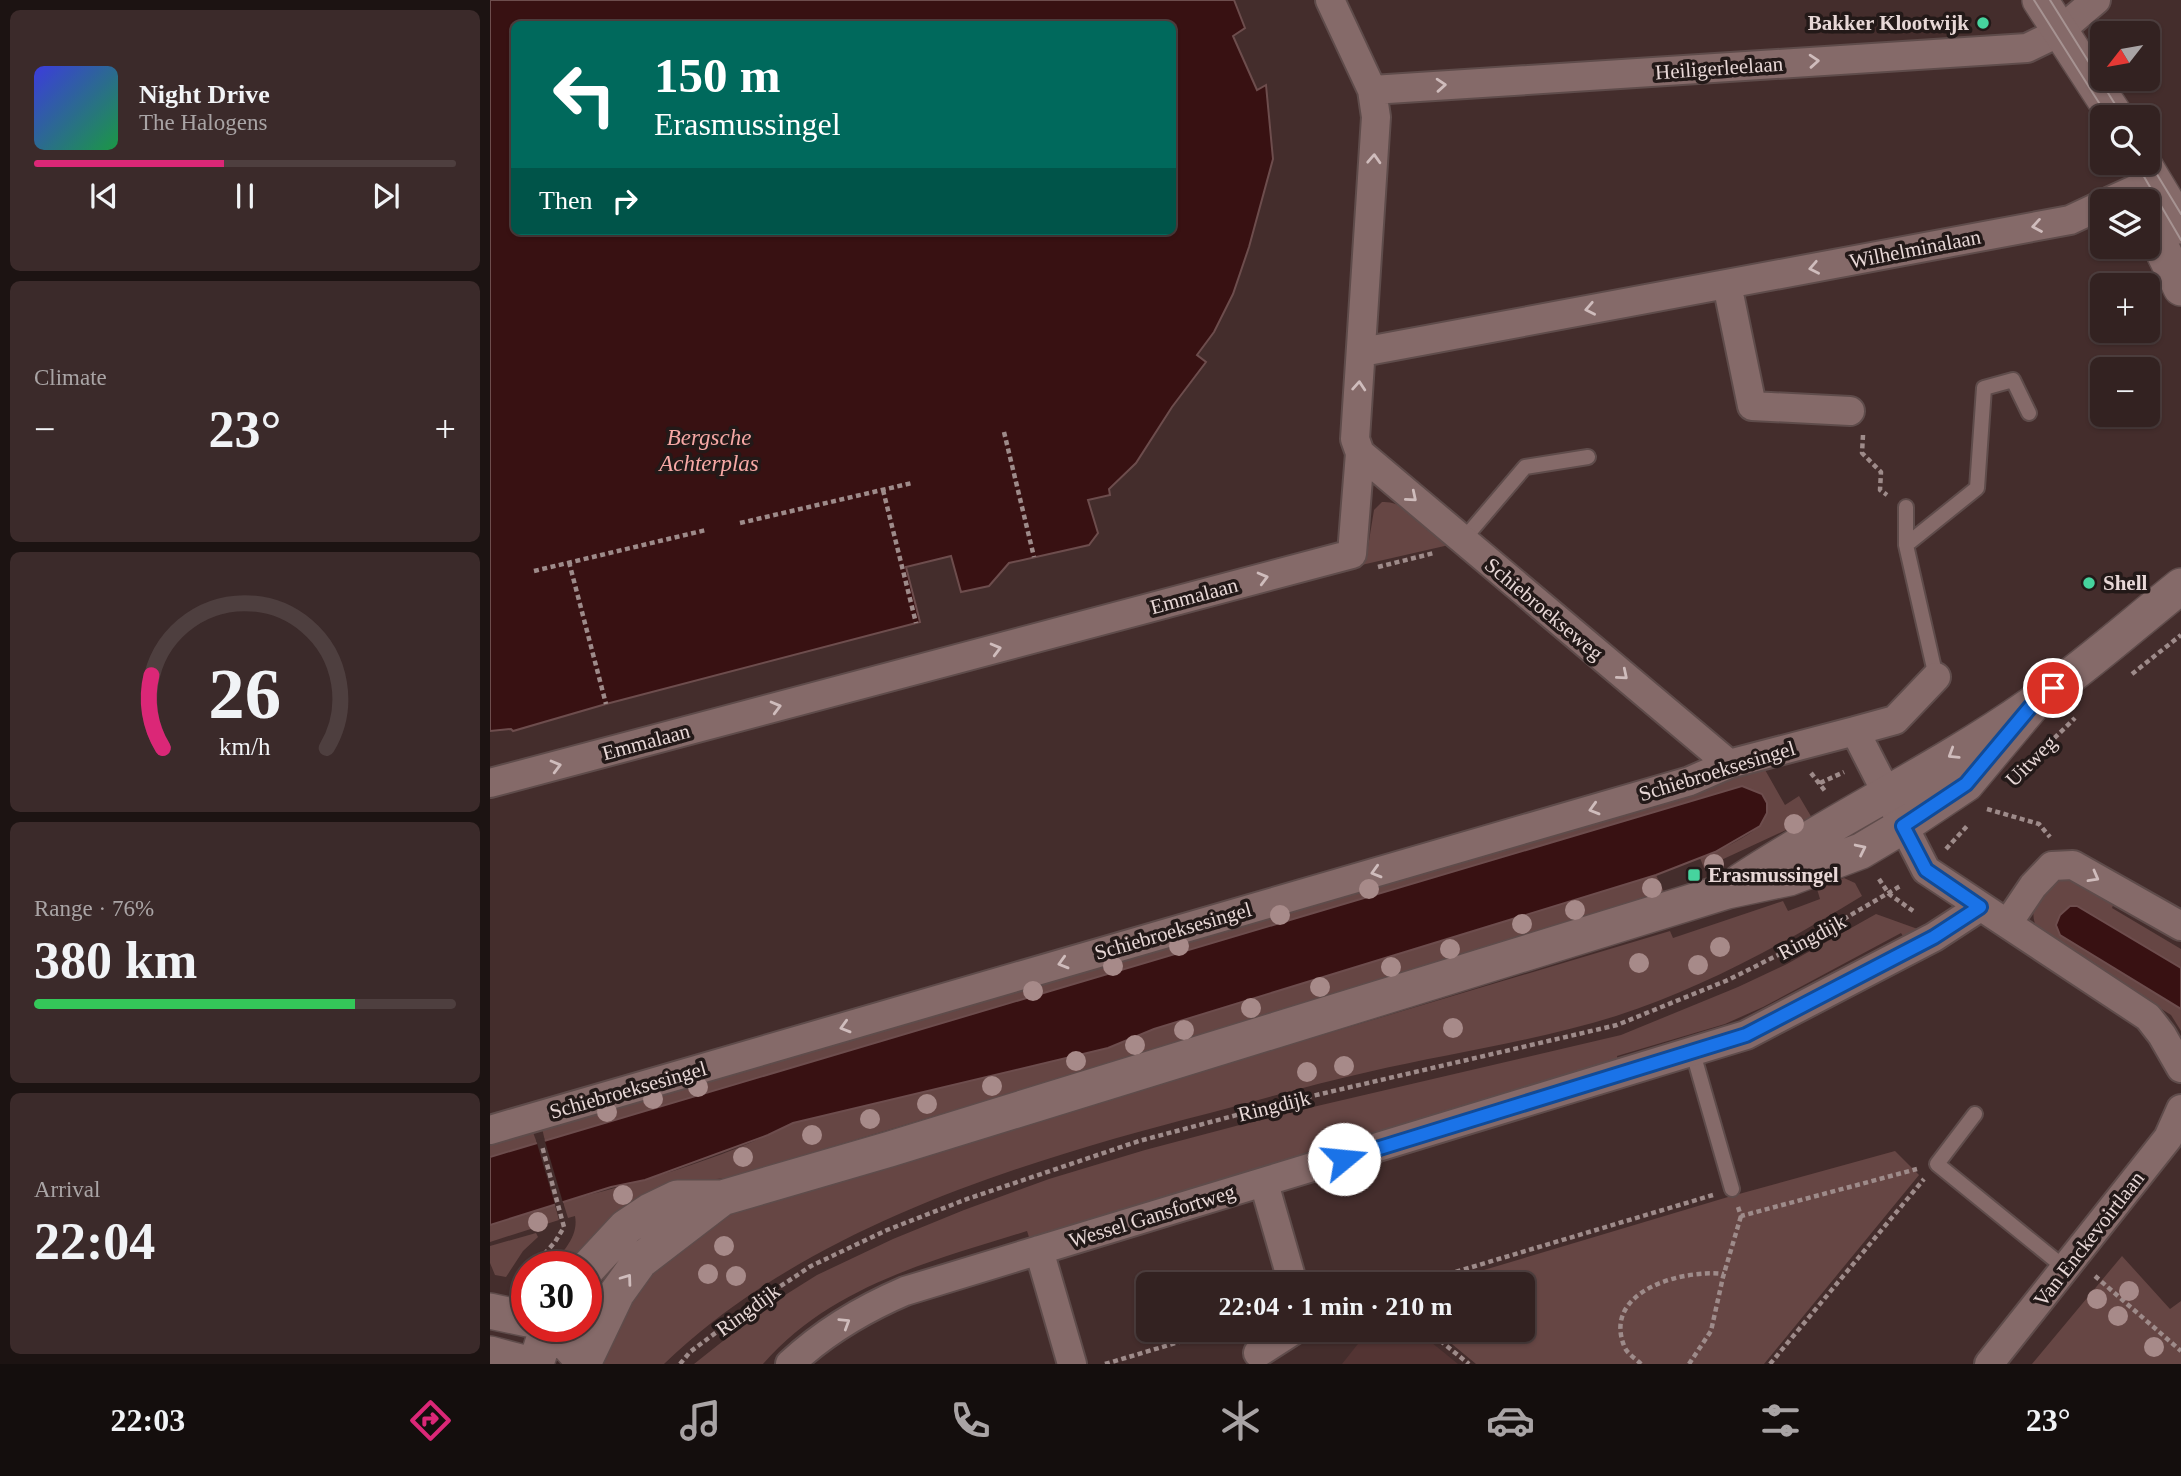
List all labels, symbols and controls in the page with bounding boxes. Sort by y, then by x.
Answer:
place label: Bakker Klootwijk [1808,11,1969,35]
marker: Bakker Klootwijk [1975,15,1991,31]
north arrow [2090,21,2160,91]
map controls [2090,21,2160,427]
text: 150 m [654,48,781,103]
icon: left [539,49,630,140]
street label: Heiligerleelaan [1654,52,1784,84]
one-way arrow [1809,54,1820,69]
one-way arrow [1435,78,1446,93]
text: Night Drive [139,80,270,109]
button: search [2090,105,2160,175]
text: Erasmussingel [654,106,841,142]
text: The Halogens [139,110,267,135]
one-way arrow [1366,153,1381,164]
icon: previous [85,177,123,215]
icon: pause [226,177,264,215]
icon: next [367,177,405,215]
icon: right [606,182,644,220]
text: Then [539,186,592,215]
button: layers [2090,189,2160,259]
one-way arrow [2031,218,2043,233]
street label: Wilhelminalaan [1847,224,1983,273]
one-way arrow [1808,259,1820,274]
button: + [2090,273,2160,343]
one-way arrow [1584,301,1596,316]
button: − [2090,357,2160,427]
text: Climate [34,365,107,390]
one-way arrow [1351,380,1366,391]
text: 23° [209,401,281,458]
text: − [34,408,55,450]
text: + [435,408,456,450]
water label: Bergsche Achterplas [657,425,759,476]
one-way arrow [1403,489,1416,501]
street label: Schiebroekseweg [1480,553,1608,666]
place label: Shell [2103,571,2148,595]
one-way arrow [1257,572,1269,586]
street label: Emmalaan [1148,573,1241,619]
marker: Shell [2081,575,2097,591]
one-way arrow [990,643,1002,657]
text: 26 [209,653,281,734]
pin [2023,658,2083,718]
one-way arrow [1615,667,1628,679]
icon: arrive [2034,669,2072,707]
one-way arrow [770,701,782,716]
street label: Emmalaan [600,719,693,765]
street label: Uitweg [2001,730,2062,791]
text: km/h [219,733,271,760]
street label: Schiebroeksesingel [1636,736,1798,806]
one-way arrow [1948,746,1961,759]
one-way arrow [550,760,562,774]
one-way arrow [1589,800,1601,815]
one-way arrow [1854,844,1866,858]
place label: Erasmussingel [1708,863,1839,887]
one-way arrow [1370,864,1382,879]
marker: Erasmussingel [1686,867,1702,883]
one-way arrow [2086,869,2099,882]
text: Range · 76% [34,896,154,921]
street label: Schiebroeksesingel [1092,897,1254,965]
street label: Ringdijk [1774,909,1851,965]
text: 380 km [34,932,197,989]
one-way arrow [1058,955,1070,969]
one-way arrow [839,1018,851,1033]
street label: Schiebroeksesingel [547,1056,709,1124]
street label: Ringdijk [1235,1085,1313,1127]
position arrow [1307,1122,1381,1196]
street label: Van Enckevoirtlaan [2029,1166,2150,1311]
text: Arrival [34,1177,100,1202]
street label: Wessel Gansfortweg [1066,1179,1239,1253]
text: 22:04 [34,1213,155,1270]
speed limit sign: 30 [511,1251,602,1342]
one-way arrow [619,1274,631,1287]
street label: Ringdijk [711,1278,785,1341]
text: 22:04 · 1 min · 210 m [1219,1292,1453,1321]
one-way arrow [837,1318,850,1331]
icon: directions [406,1396,455,1445]
icon: music [676,1396,725,1445]
icon: phone [946,1396,995,1445]
icon: climate [1216,1396,1265,1445]
icon: car [1486,1396,1535,1445]
icon: filters [1756,1396,1805,1445]
text: 22:03 [110,1402,185,1438]
text: 23° [2026,1402,2070,1438]

